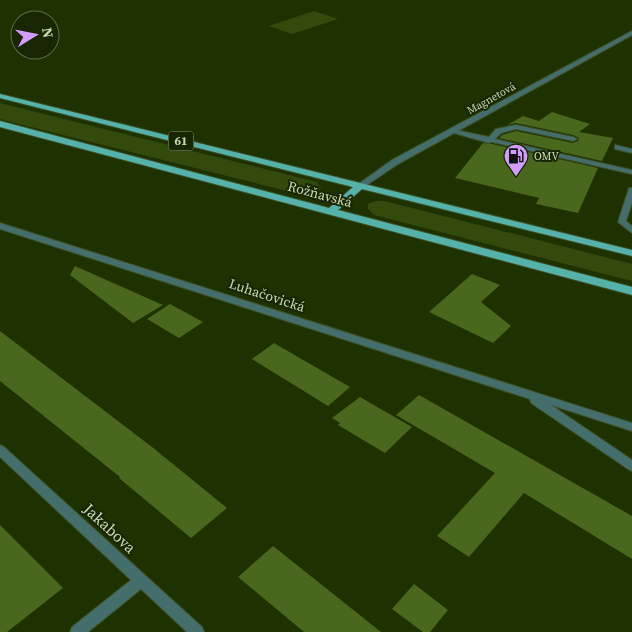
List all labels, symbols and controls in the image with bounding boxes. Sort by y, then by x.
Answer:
north arrow [10,10,60,60]
text: N [37,26,59,40]
street label: Magnetová [464,79,519,118]
road number: 61 [168,132,194,150]
fuel station icon: OMV [503,143,529,177]
place label: OMV [534,149,559,164]
street label: Rožňavská [286,176,355,212]
street label: Luhačovická [226,273,308,317]
street label: Jakabova [78,497,142,559]

